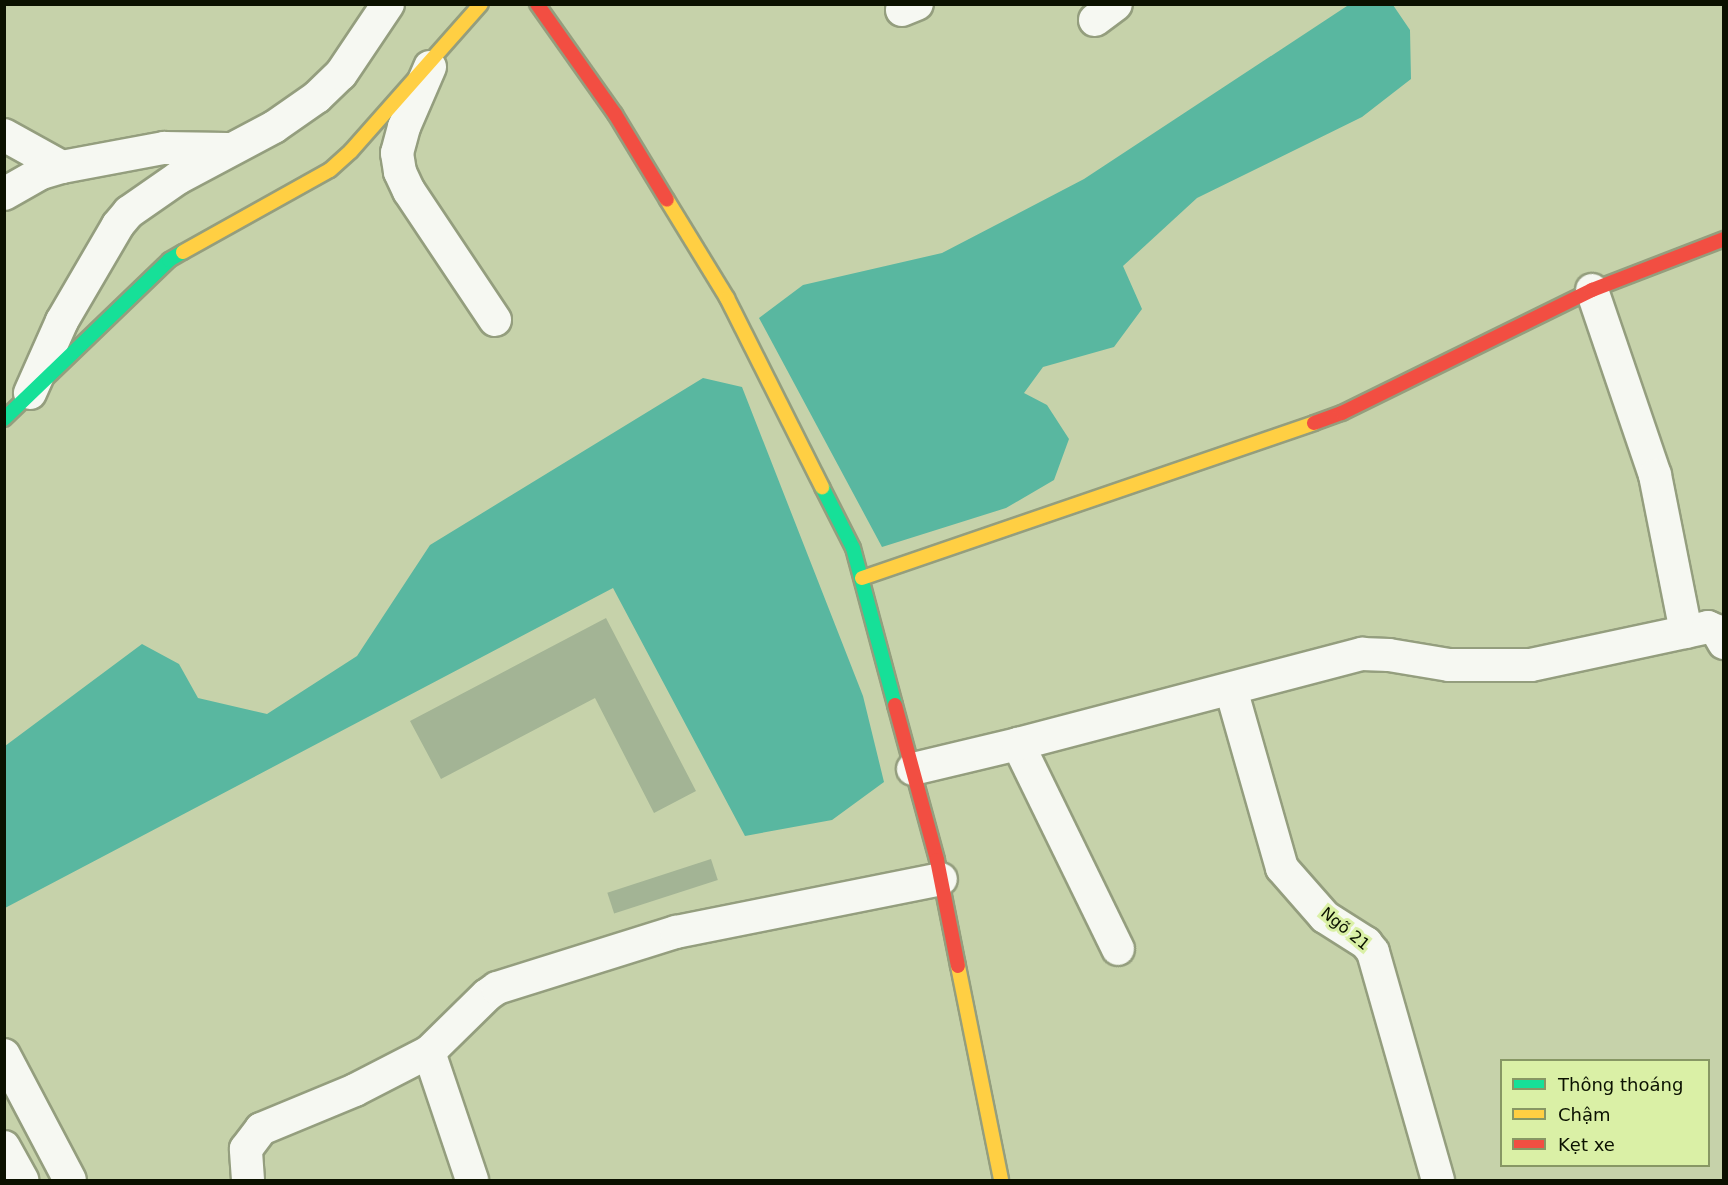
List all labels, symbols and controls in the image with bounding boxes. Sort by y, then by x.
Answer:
street label: Ngõ 21 [1317,903,1373,955]
legend [1500,1059,1710,1167]
text: Thông thoáng [1558,1074,1683,1095]
text: Chậm [1558,1104,1611,1125]
text: Kẹt xe [1558,1134,1615,1155]

